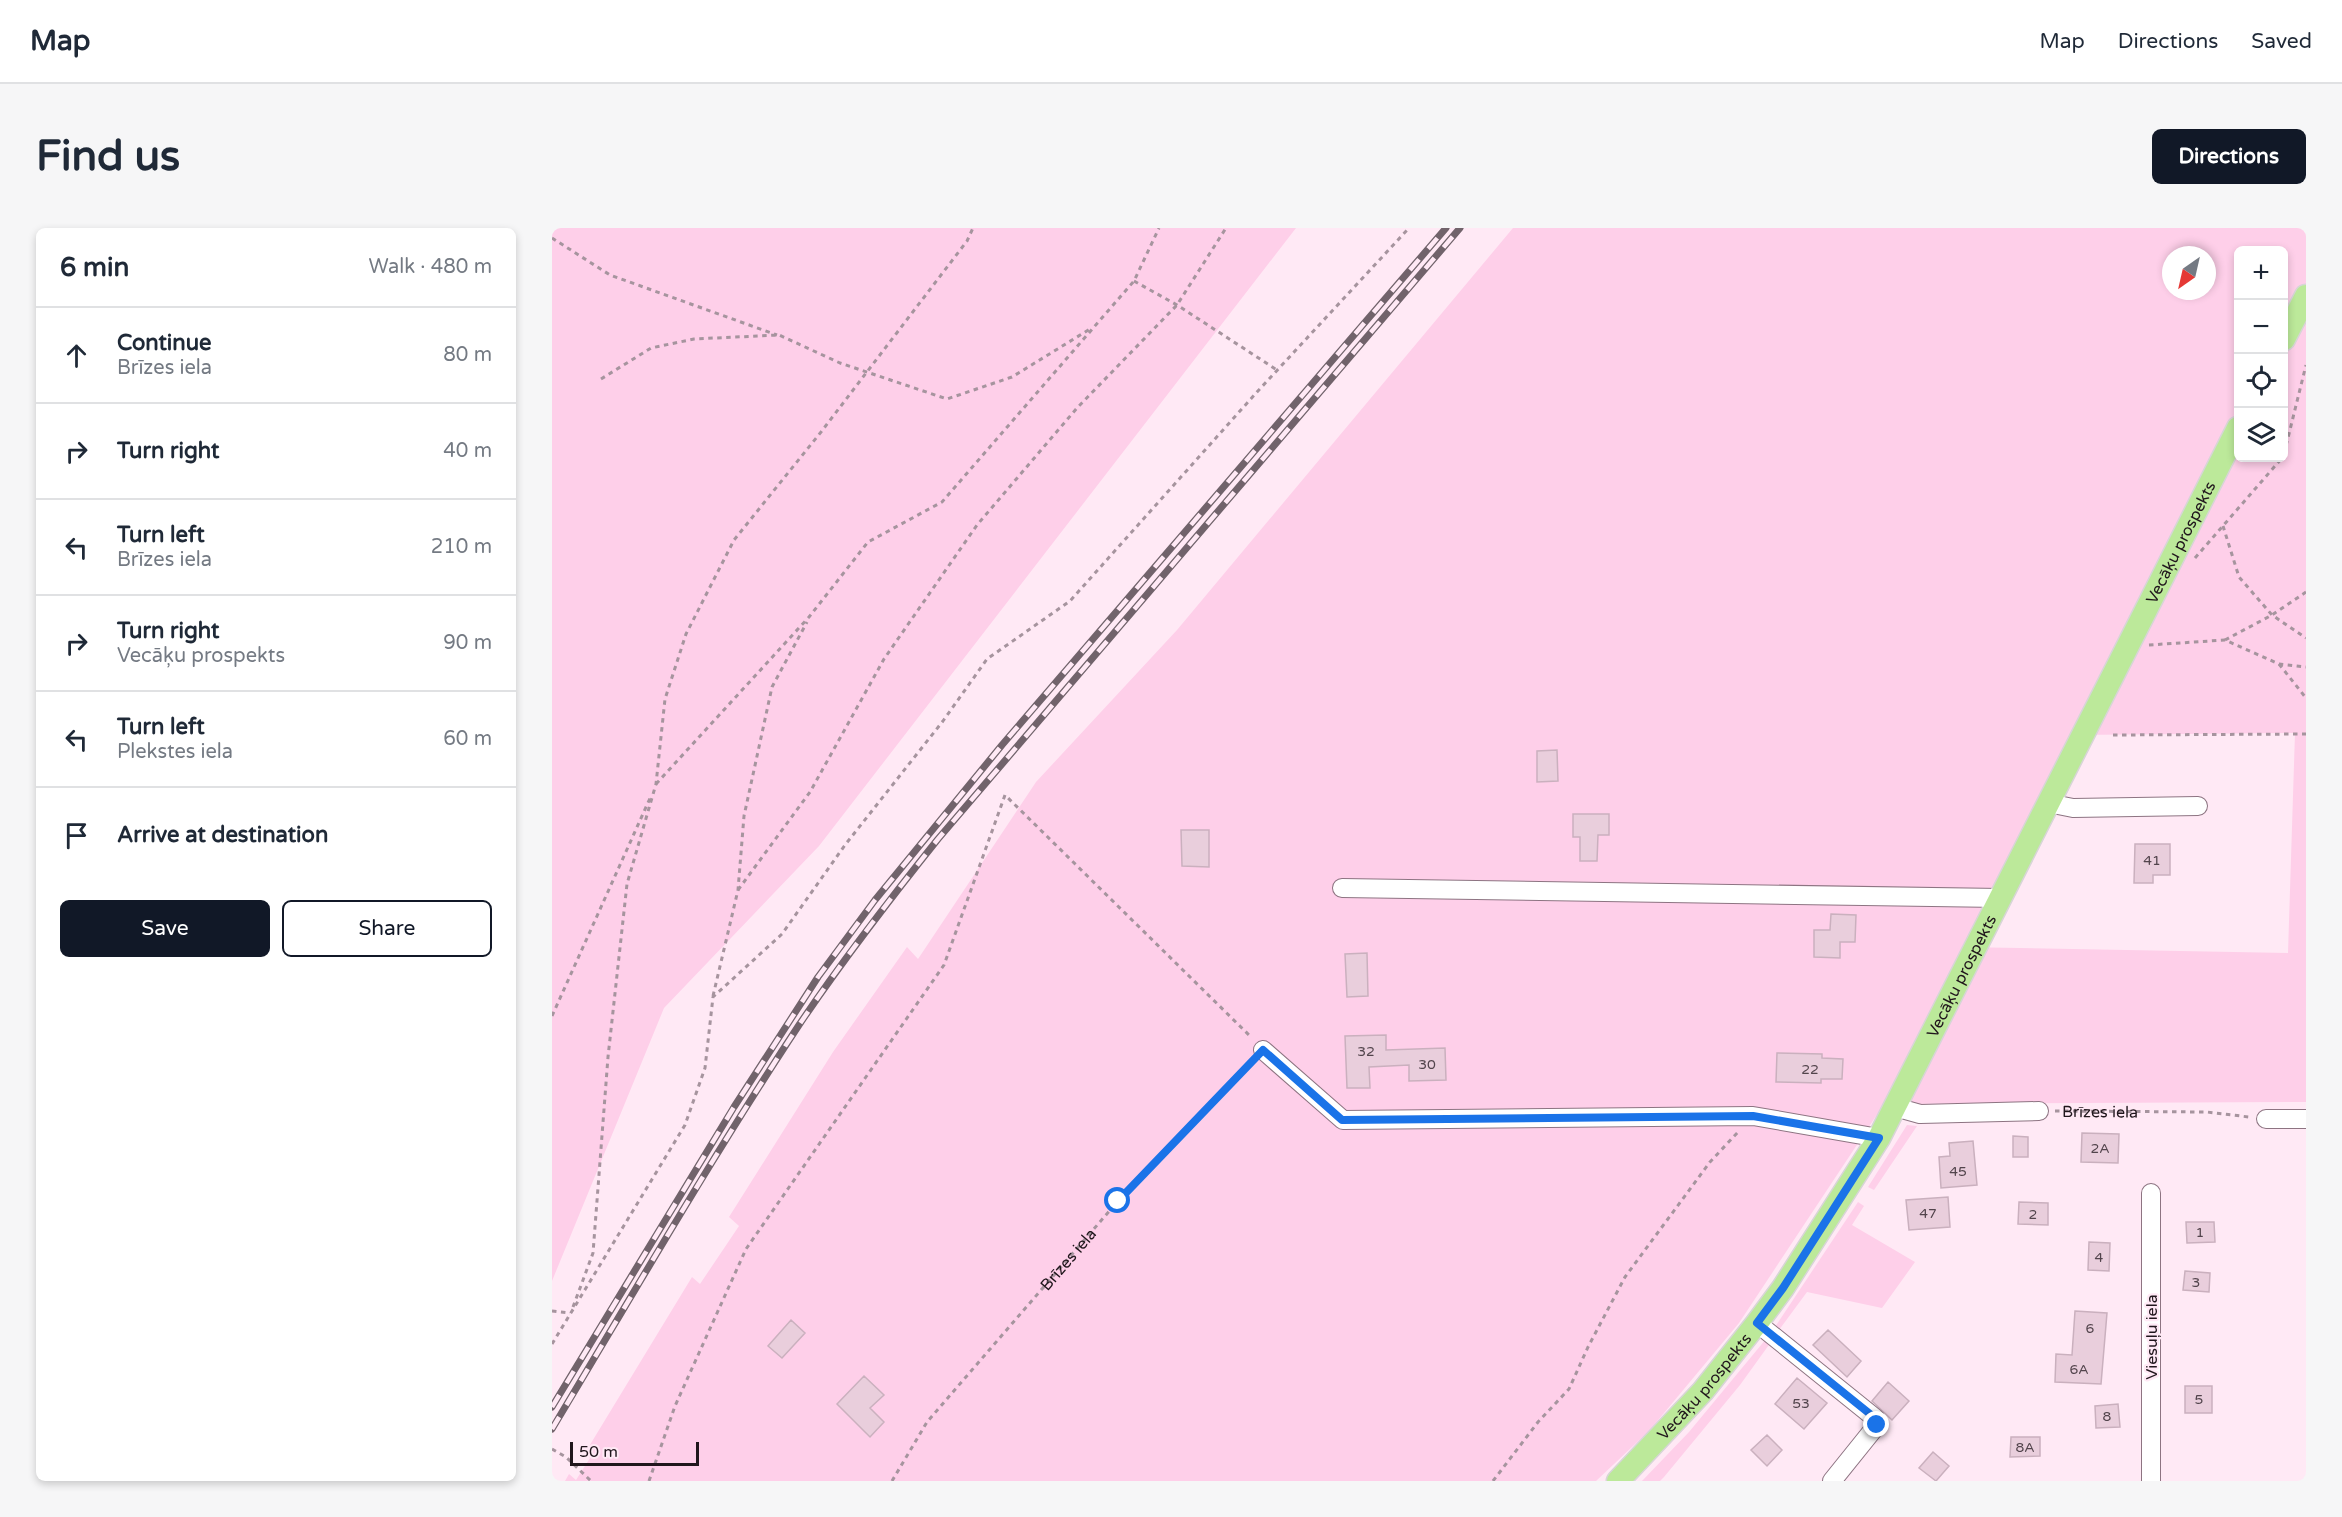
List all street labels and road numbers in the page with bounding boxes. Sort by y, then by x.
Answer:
street label: Vecāķu prospekts [2142,478,2220,607]
street label: Vecāķu prospekts [1923,912,2001,1041]
street label: Brīzes iela [2062,1102,2138,1123]
street label: Brīzes iela [1036,1224,1101,1295]
street label: Viesuļu iela [2142,1294,2162,1380]
street label: Vecāķu prospekts [1653,1329,1756,1444]

